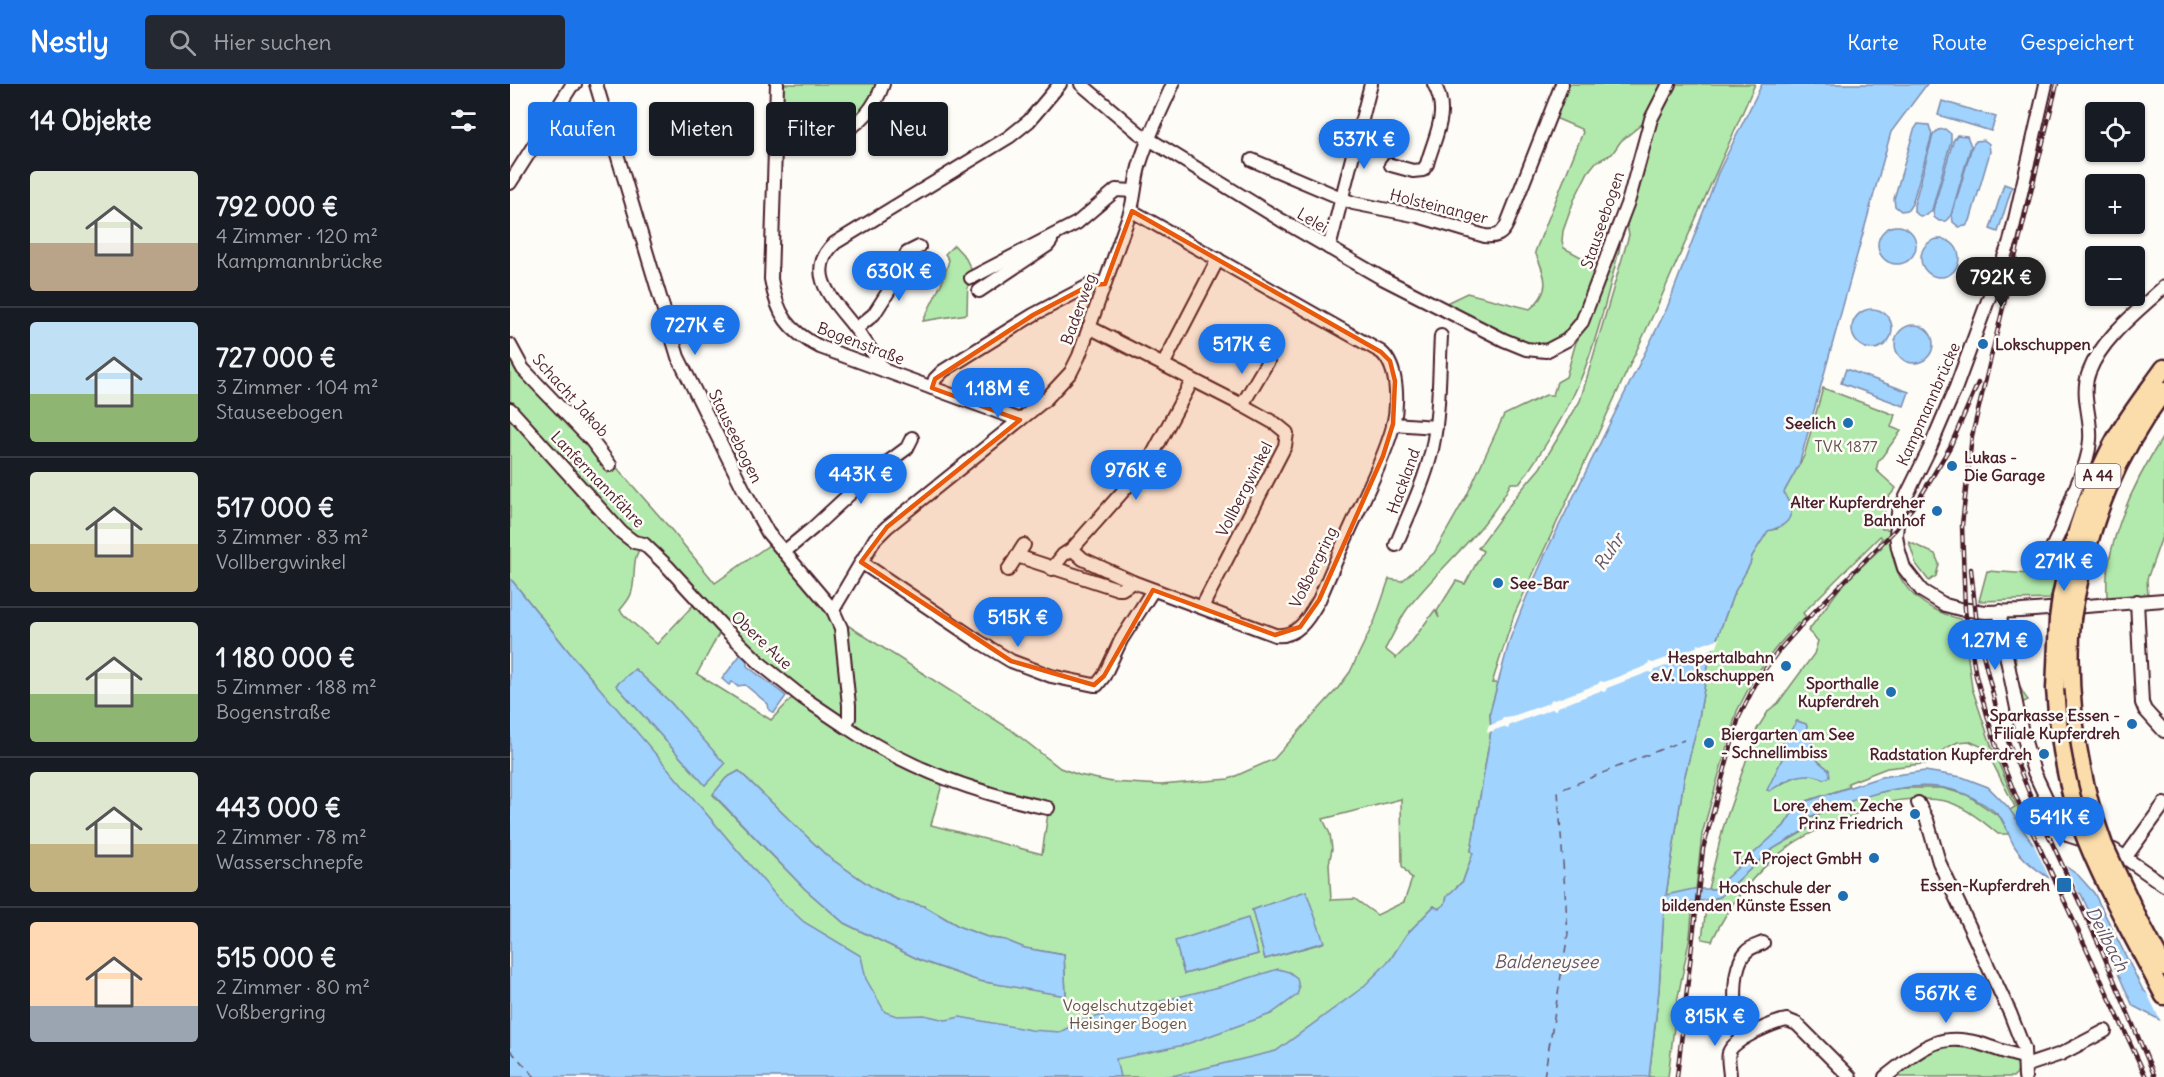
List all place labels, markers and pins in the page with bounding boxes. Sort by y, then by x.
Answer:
pin: 537K € [1315,119,1413,170]
pin: 630K € [850,251,948,302]
pin: 792K € [1952,257,2050,308]
pin: 727K € [646,305,744,356]
pin: 517K € [1193,324,1291,375]
place label: Lokschuppen [1995,334,2091,355]
marker: Lokschuppen [1976,337,1990,351]
pin: 1.18M € [943,368,1053,419]
place label: Seelich [1785,413,1836,433]
marker: Seelich [1841,416,1855,430]
place label: Lukas - Die Garage [1964,447,2045,486]
pin: 976K € [1087,450,1185,501]
pin: 443K € [812,454,910,505]
marker: Lukas - Die Garage [1945,459,1959,473]
place label: Alter Kupferdreher Bahnhof [1791,492,1926,530]
marker: Alter Kupferdreher Bahnhof [1930,504,1944,518]
pin: 271K € [2015,541,2113,592]
place label: See-Bar [1510,573,1570,593]
marker: See-Bar [1491,576,1505,590]
pin: 515K € [969,597,1067,648]
pin: 1.27M € [1940,620,2050,671]
place label: Hespertalbahn e.V. Lokschuppen [1651,647,1774,686]
marker: Hespertalbahn e.V. Lokschuppen [1779,659,1793,673]
place label: Sporthalle Kupferdreh [1798,673,1879,712]
marker: Sporthalle Kupferdreh [1884,685,1898,699]
place label: Sparkasse Essen - Filiale Kupferdreh [1990,705,2120,744]
marker: Sparkasse Essen - Filiale Kupferdreh [2125,717,2139,731]
place label: Biergarten am See - Schnellimbiss [1721,724,1855,762]
marker: Biergarten am See - Schnellimbiss [1702,736,1716,750]
place label: Radstation Kupferdreh [1869,744,2032,765]
marker: Radstation Kupferdreh [2037,747,2051,761]
place label: Lore, ehem. Zeche Prinz Friedrich [1773,795,1903,833]
pin: 541K € [2011,797,2109,848]
marker: Lore, ehem. Zeche Prinz Friedrich [1908,807,1922,821]
place label: T.A. Project GmbH [1733,848,1863,868]
marker: T.A. Project GmbH [1867,851,1881,865]
place label: Essen-Kupferdreh [1920,875,2050,896]
marker: Essen-Kupferdreh [2055,876,2073,894]
place label: Hochschule der bildenden Künste Essen [1662,877,1831,915]
marker: Hochschule der bildenden Künste Essen [1836,889,1850,903]
pin: 567K € [1897,973,1995,1024]
pin: 815K € [1666,996,1764,1047]

